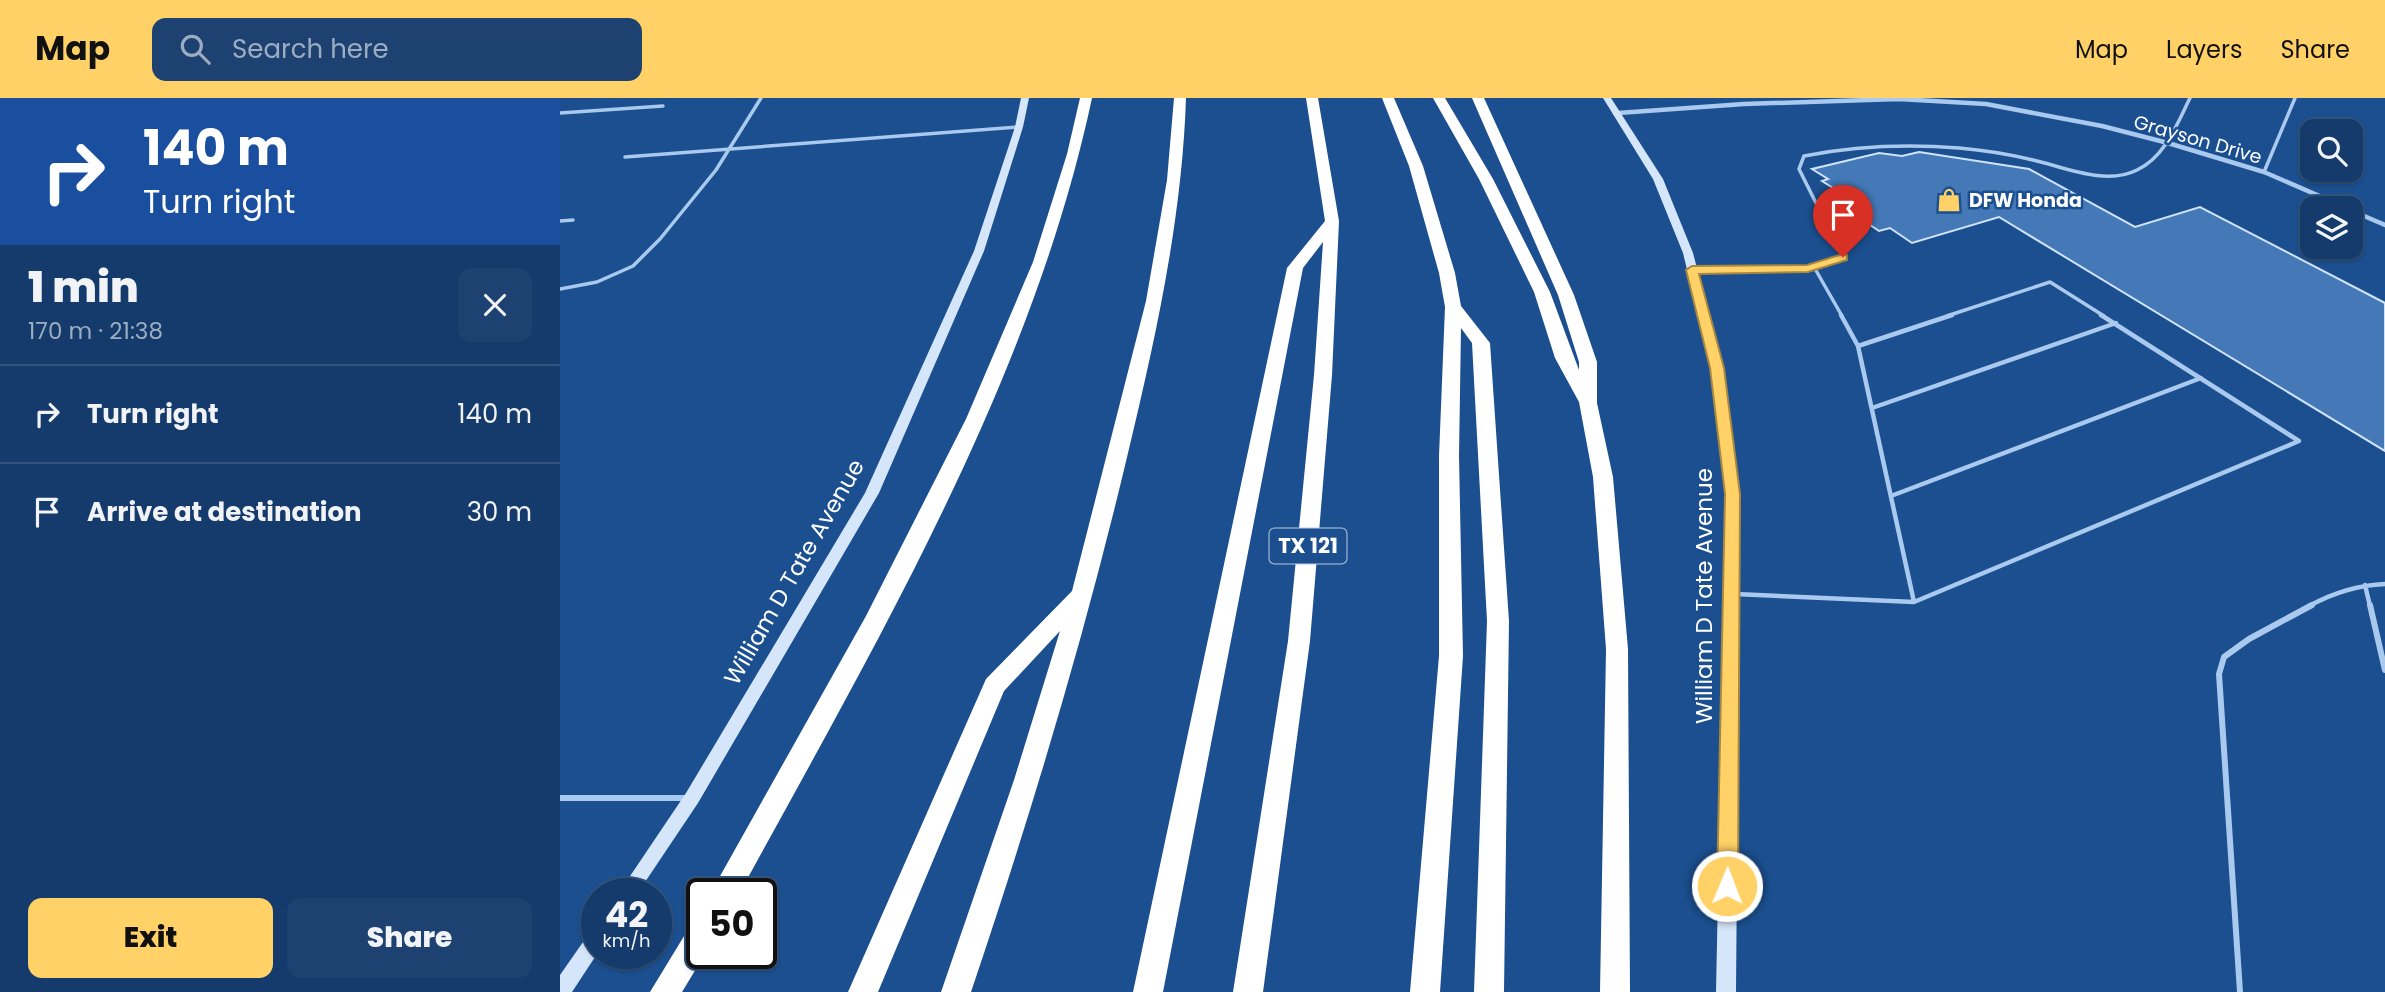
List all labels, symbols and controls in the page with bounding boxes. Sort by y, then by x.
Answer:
search box [152,18,642,81]
text: Map [35,25,110,72]
icon: search [176,30,214,68]
text: Search here [232,31,389,67]
text: Map [2075,33,2128,66]
text: Layers [2166,33,2242,66]
text: Share [2280,33,2350,66]
street label: Grayson Drive [2131,108,2265,171]
text: 140 m [143,114,289,182]
map controls [2300,119,2363,259]
button: search [2300,119,2363,182]
icon: right [28,126,119,217]
text: Turn right [143,179,295,224]
pin [1813,185,1873,257]
shop icon: DFW Honda [1935,186,1963,214]
place label: DFW Honda [1969,187,2082,214]
icon: arrive [1824,196,1862,234]
button: layers [2300,196,2363,259]
text: 1 min [28,258,139,317]
button: close [458,268,532,342]
text: 170 m · 21:38 [28,315,163,347]
icon: right [28,395,66,433]
text: Turn right [87,396,219,432]
text: 140 m [457,396,532,432]
street label: William D Tate Avenue [716,453,872,691]
street label: William D Tate Avenue [1688,468,1720,724]
icon: arrive [28,493,66,531]
text: Arrive at destination [87,494,362,530]
text: 30 m [467,494,532,530]
road number: TX 121 [1270,528,1346,564]
position arrow [1690,849,1764,923]
speed limit sign: 50 [686,878,777,969]
text: 42 [605,890,648,939]
button: Exit [28,898,273,978]
button: Share [287,898,532,978]
text: km/h [603,928,650,953]

